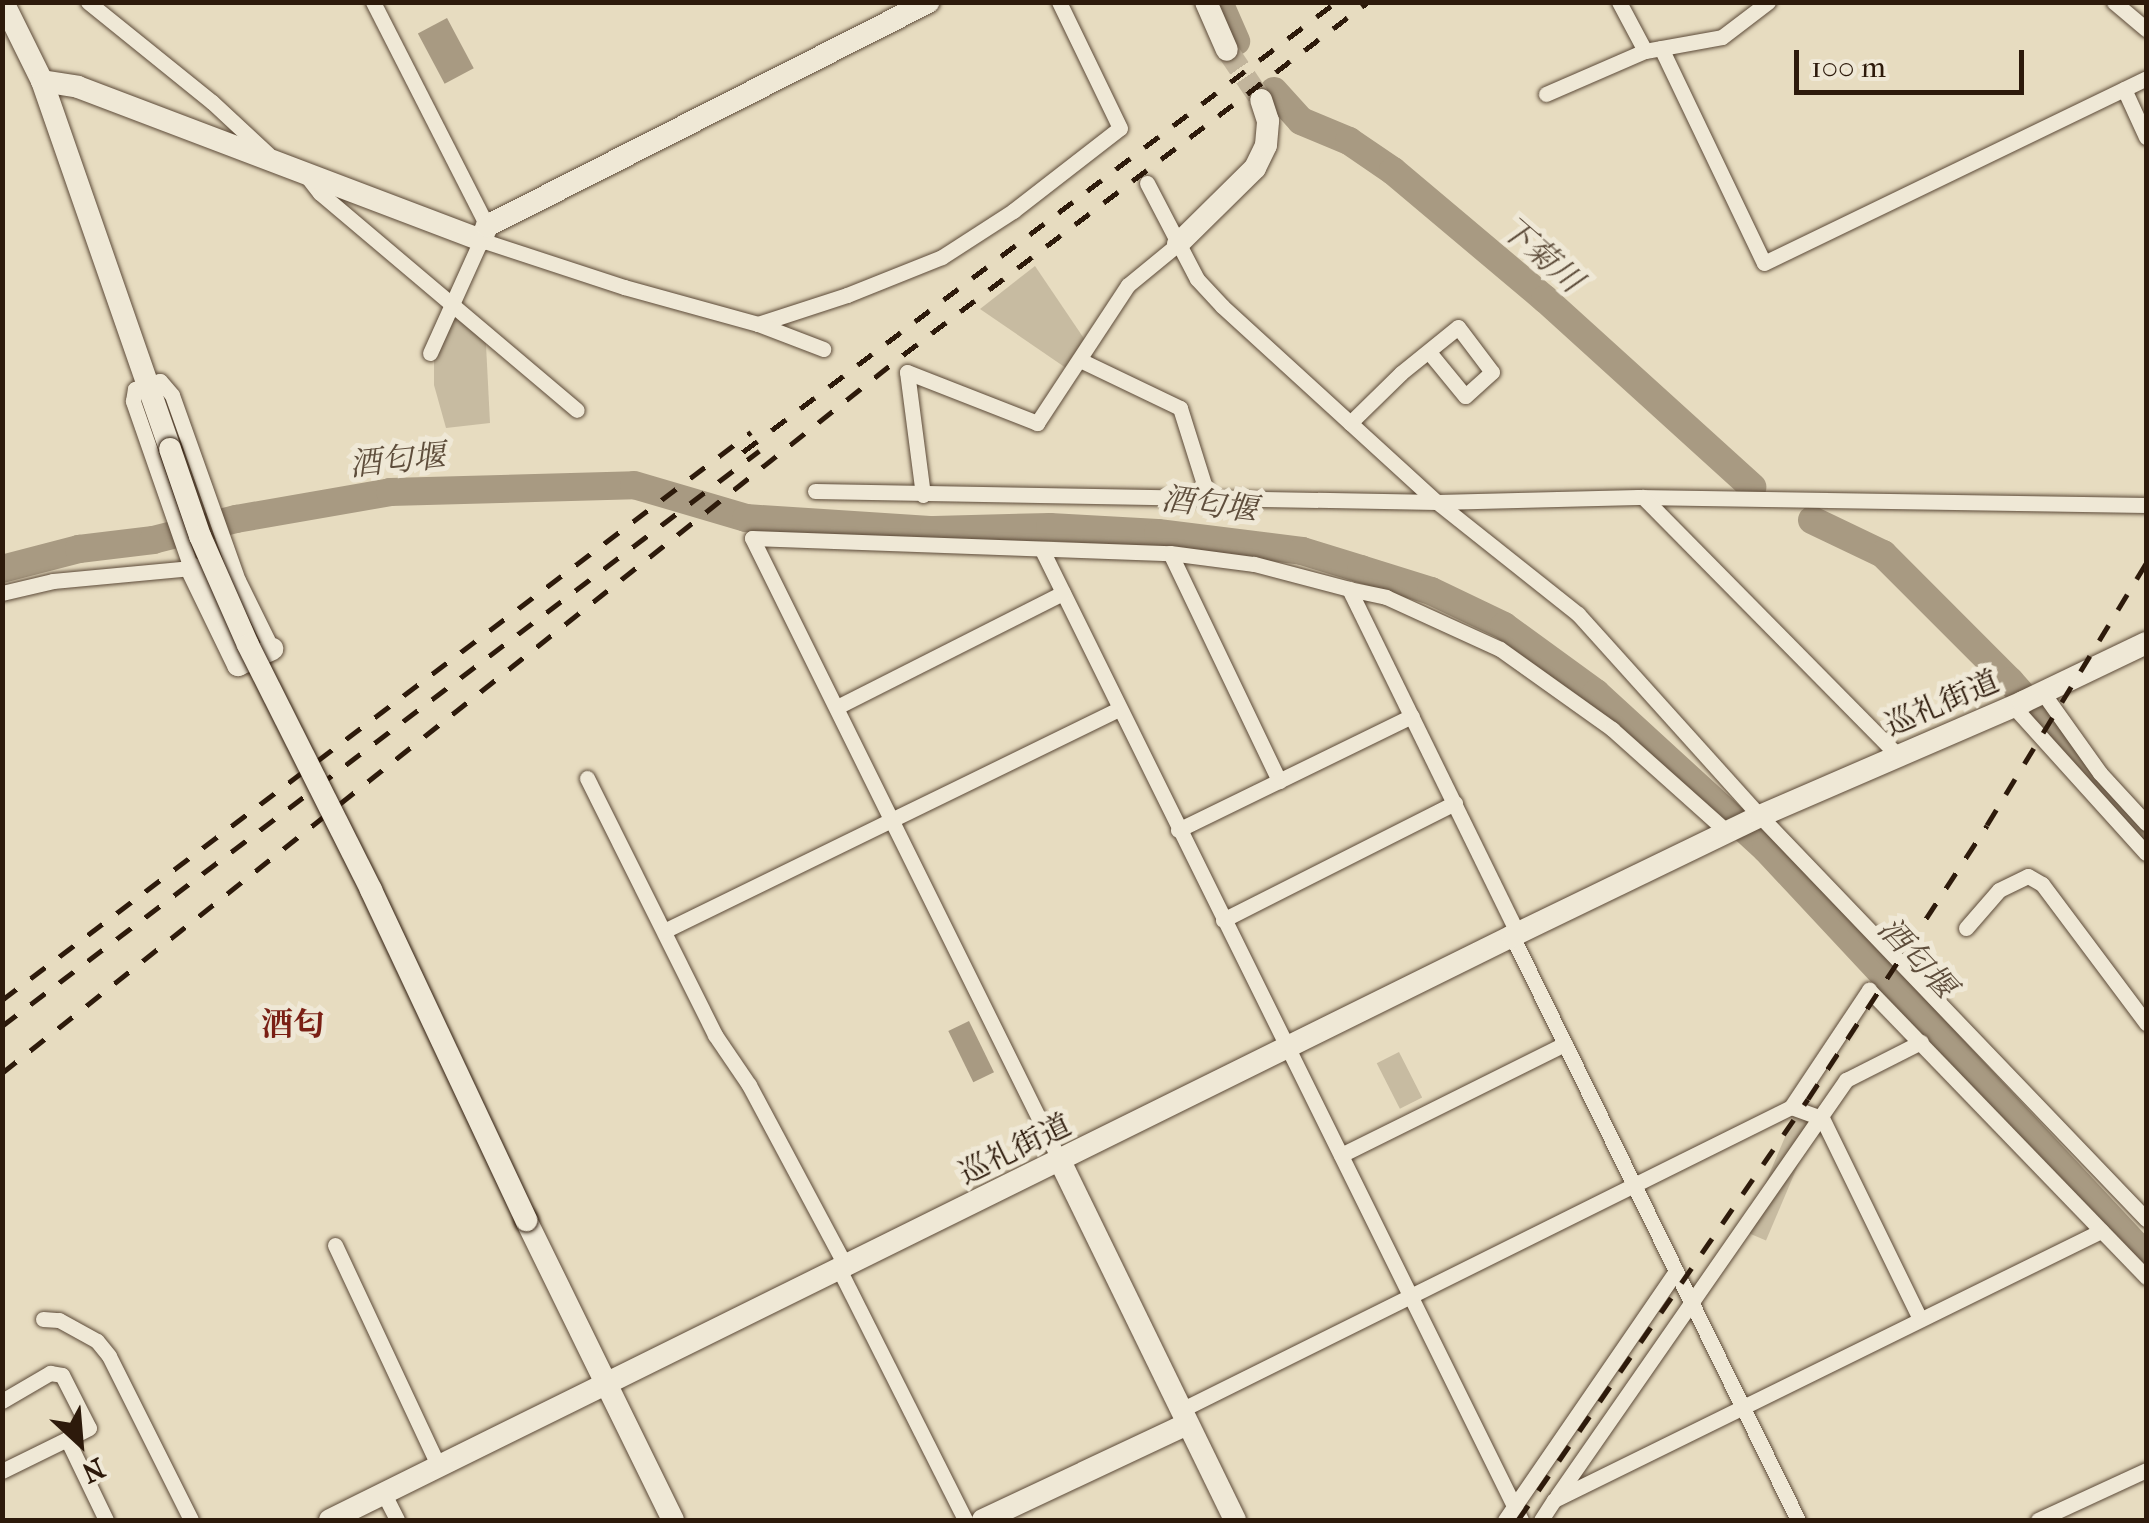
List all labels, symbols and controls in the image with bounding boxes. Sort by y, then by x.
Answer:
scale bar [1799,30,2029,92]
text: 100 m [1811,50,1886,85]
water label: 下菊川 [1492,209,1590,301]
water label: 酒匂堰 [347,437,447,485]
water label: 酒匂堰 [1159,480,1259,530]
street label: 巡礼街道 [1880,664,2004,744]
water label: 酒匂堰 [1869,910,1963,1006]
district label: 酒匂 [261,1006,325,1044]
street label: 巡礼街道 [953,1108,1077,1192]
north arrow [30,1393,130,1493]
text: N [77,1451,110,1490]

